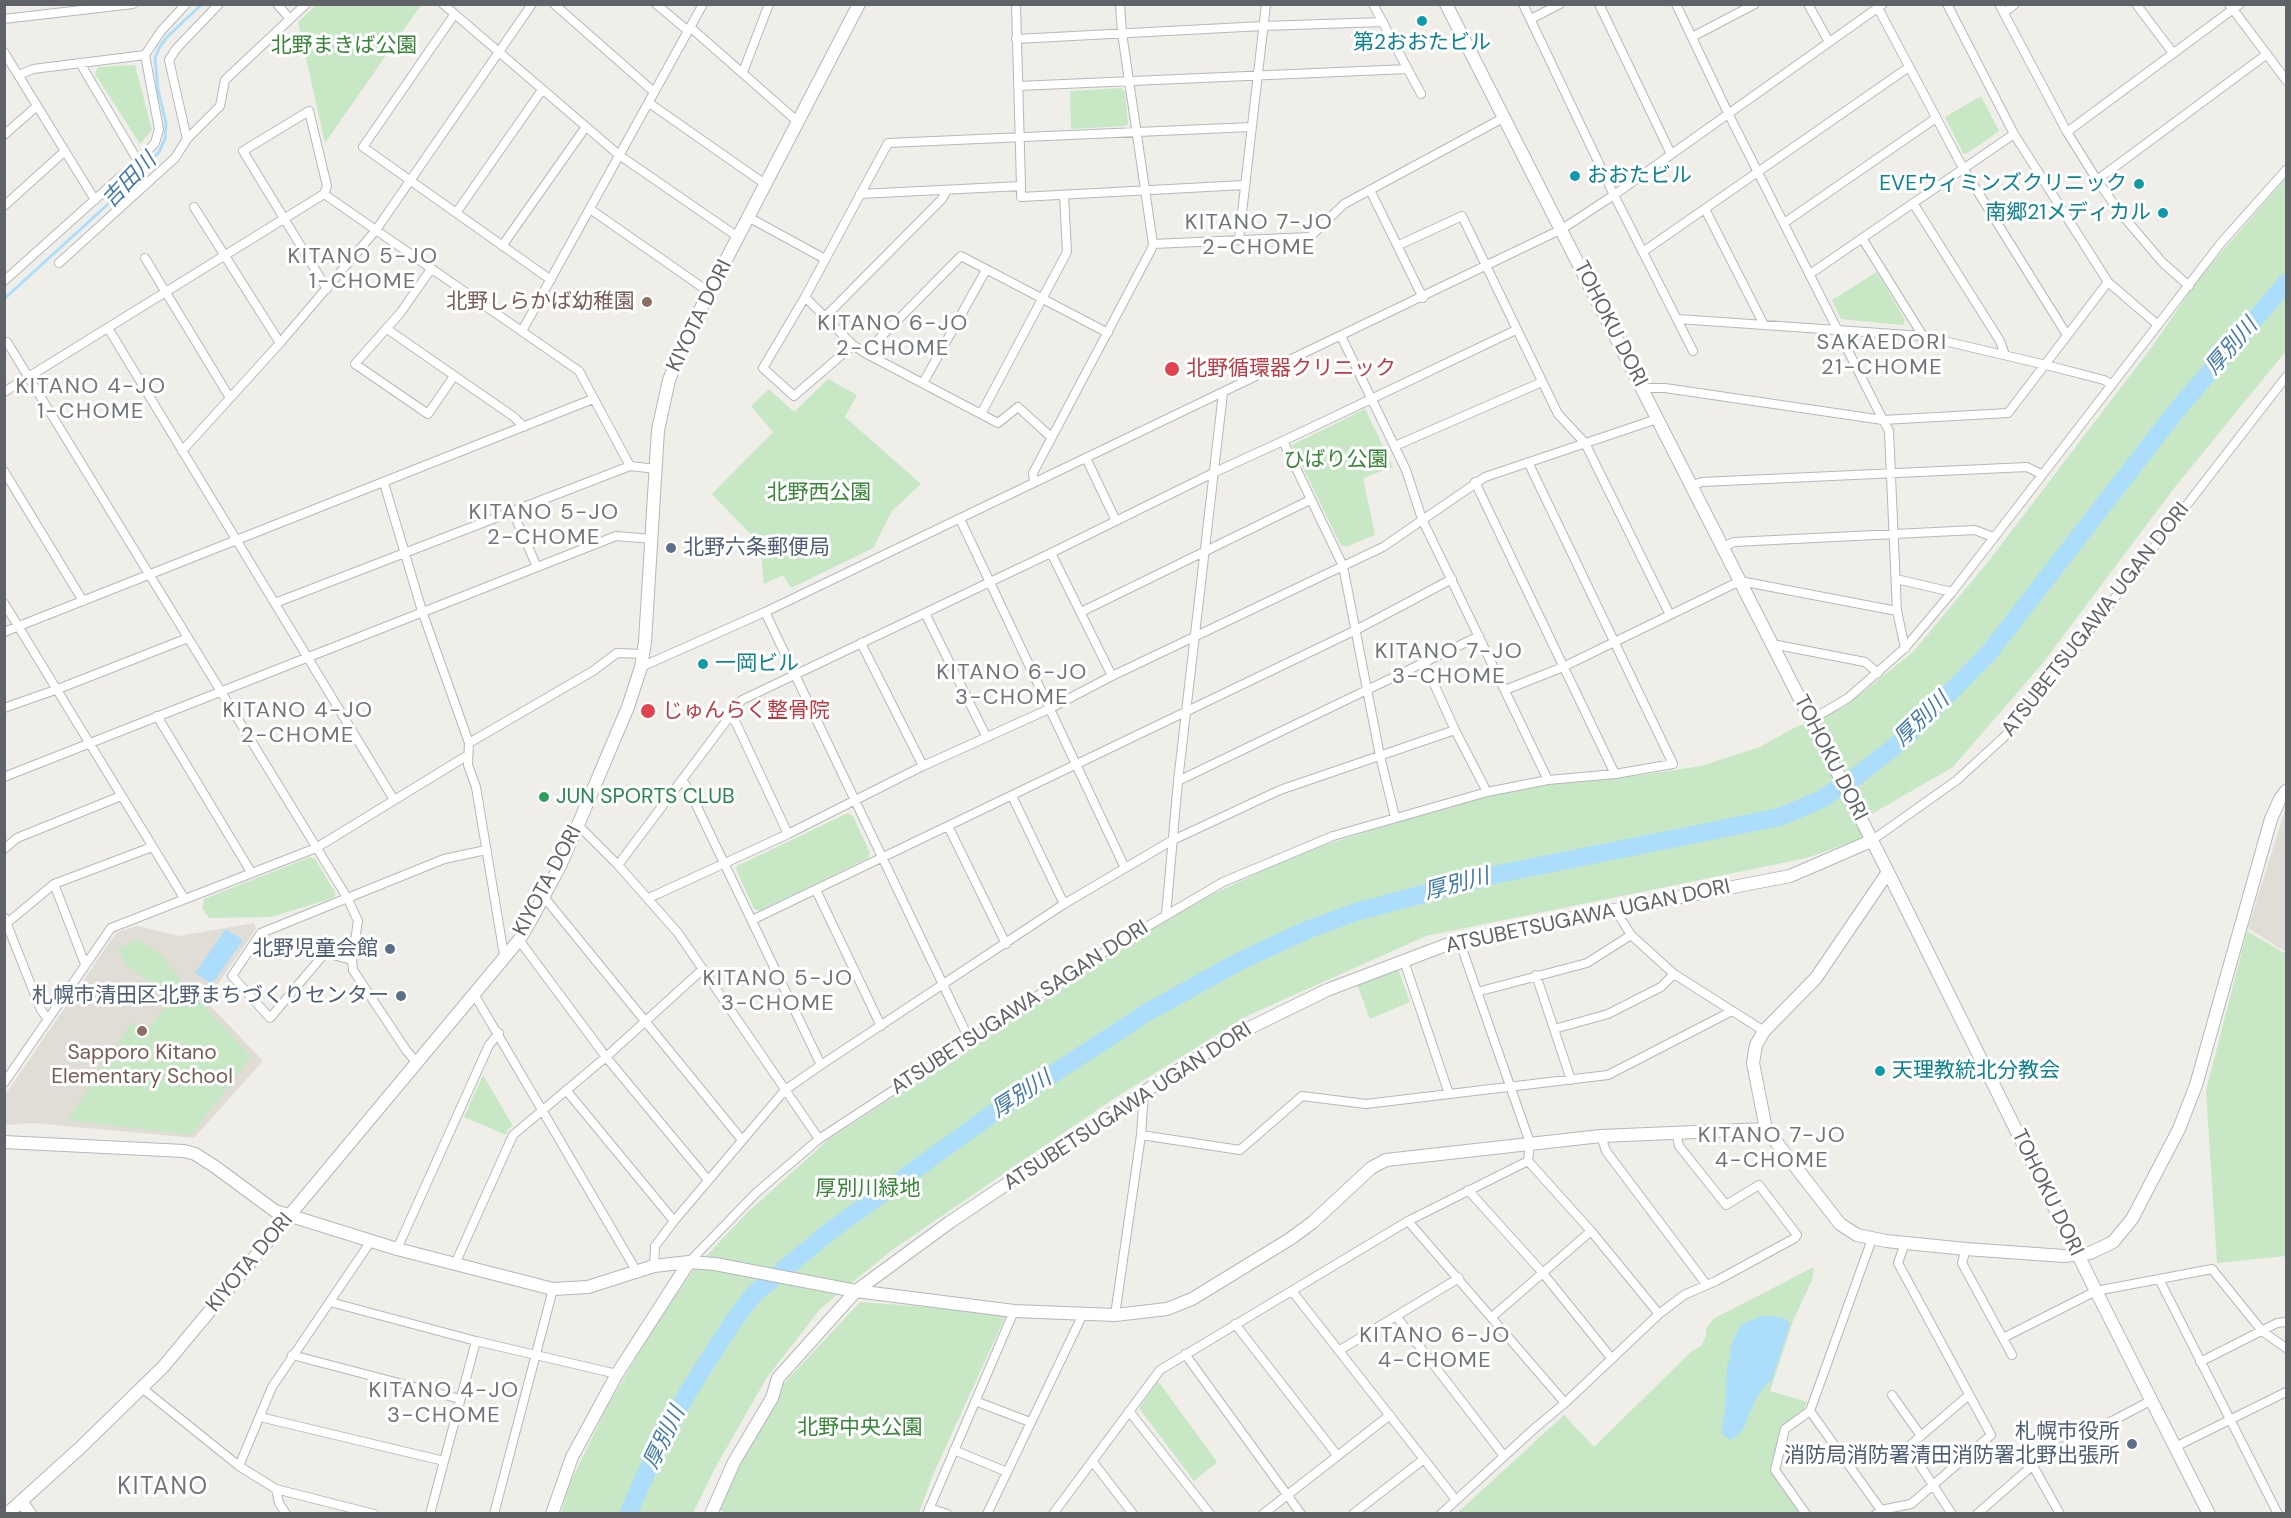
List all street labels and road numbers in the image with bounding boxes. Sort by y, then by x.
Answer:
street label: KIYOTA DORI [662,256,738,376]
street label: TOHOKU DORI [1568,257,1652,391]
street label: ATSUBETSUGAWA UGAN DORI [1997,498,2195,742]
street label: TOHOKU DORI [1788,691,1872,825]
street label: KIYOTA DORI [508,821,588,941]
street label: ATSUBETSUGAWA UGAN DORI [1443,875,1733,959]
street label: ATSUBETSUGAWA SAGAN DORI [887,915,1153,1101]
street label: ATSUBETSUGAWA UGAN DORI [999,1017,1257,1197]
street label: TOHOKU DORI [2006,1126,2088,1260]
street label: KIYOTA DORI [201,1208,299,1318]

